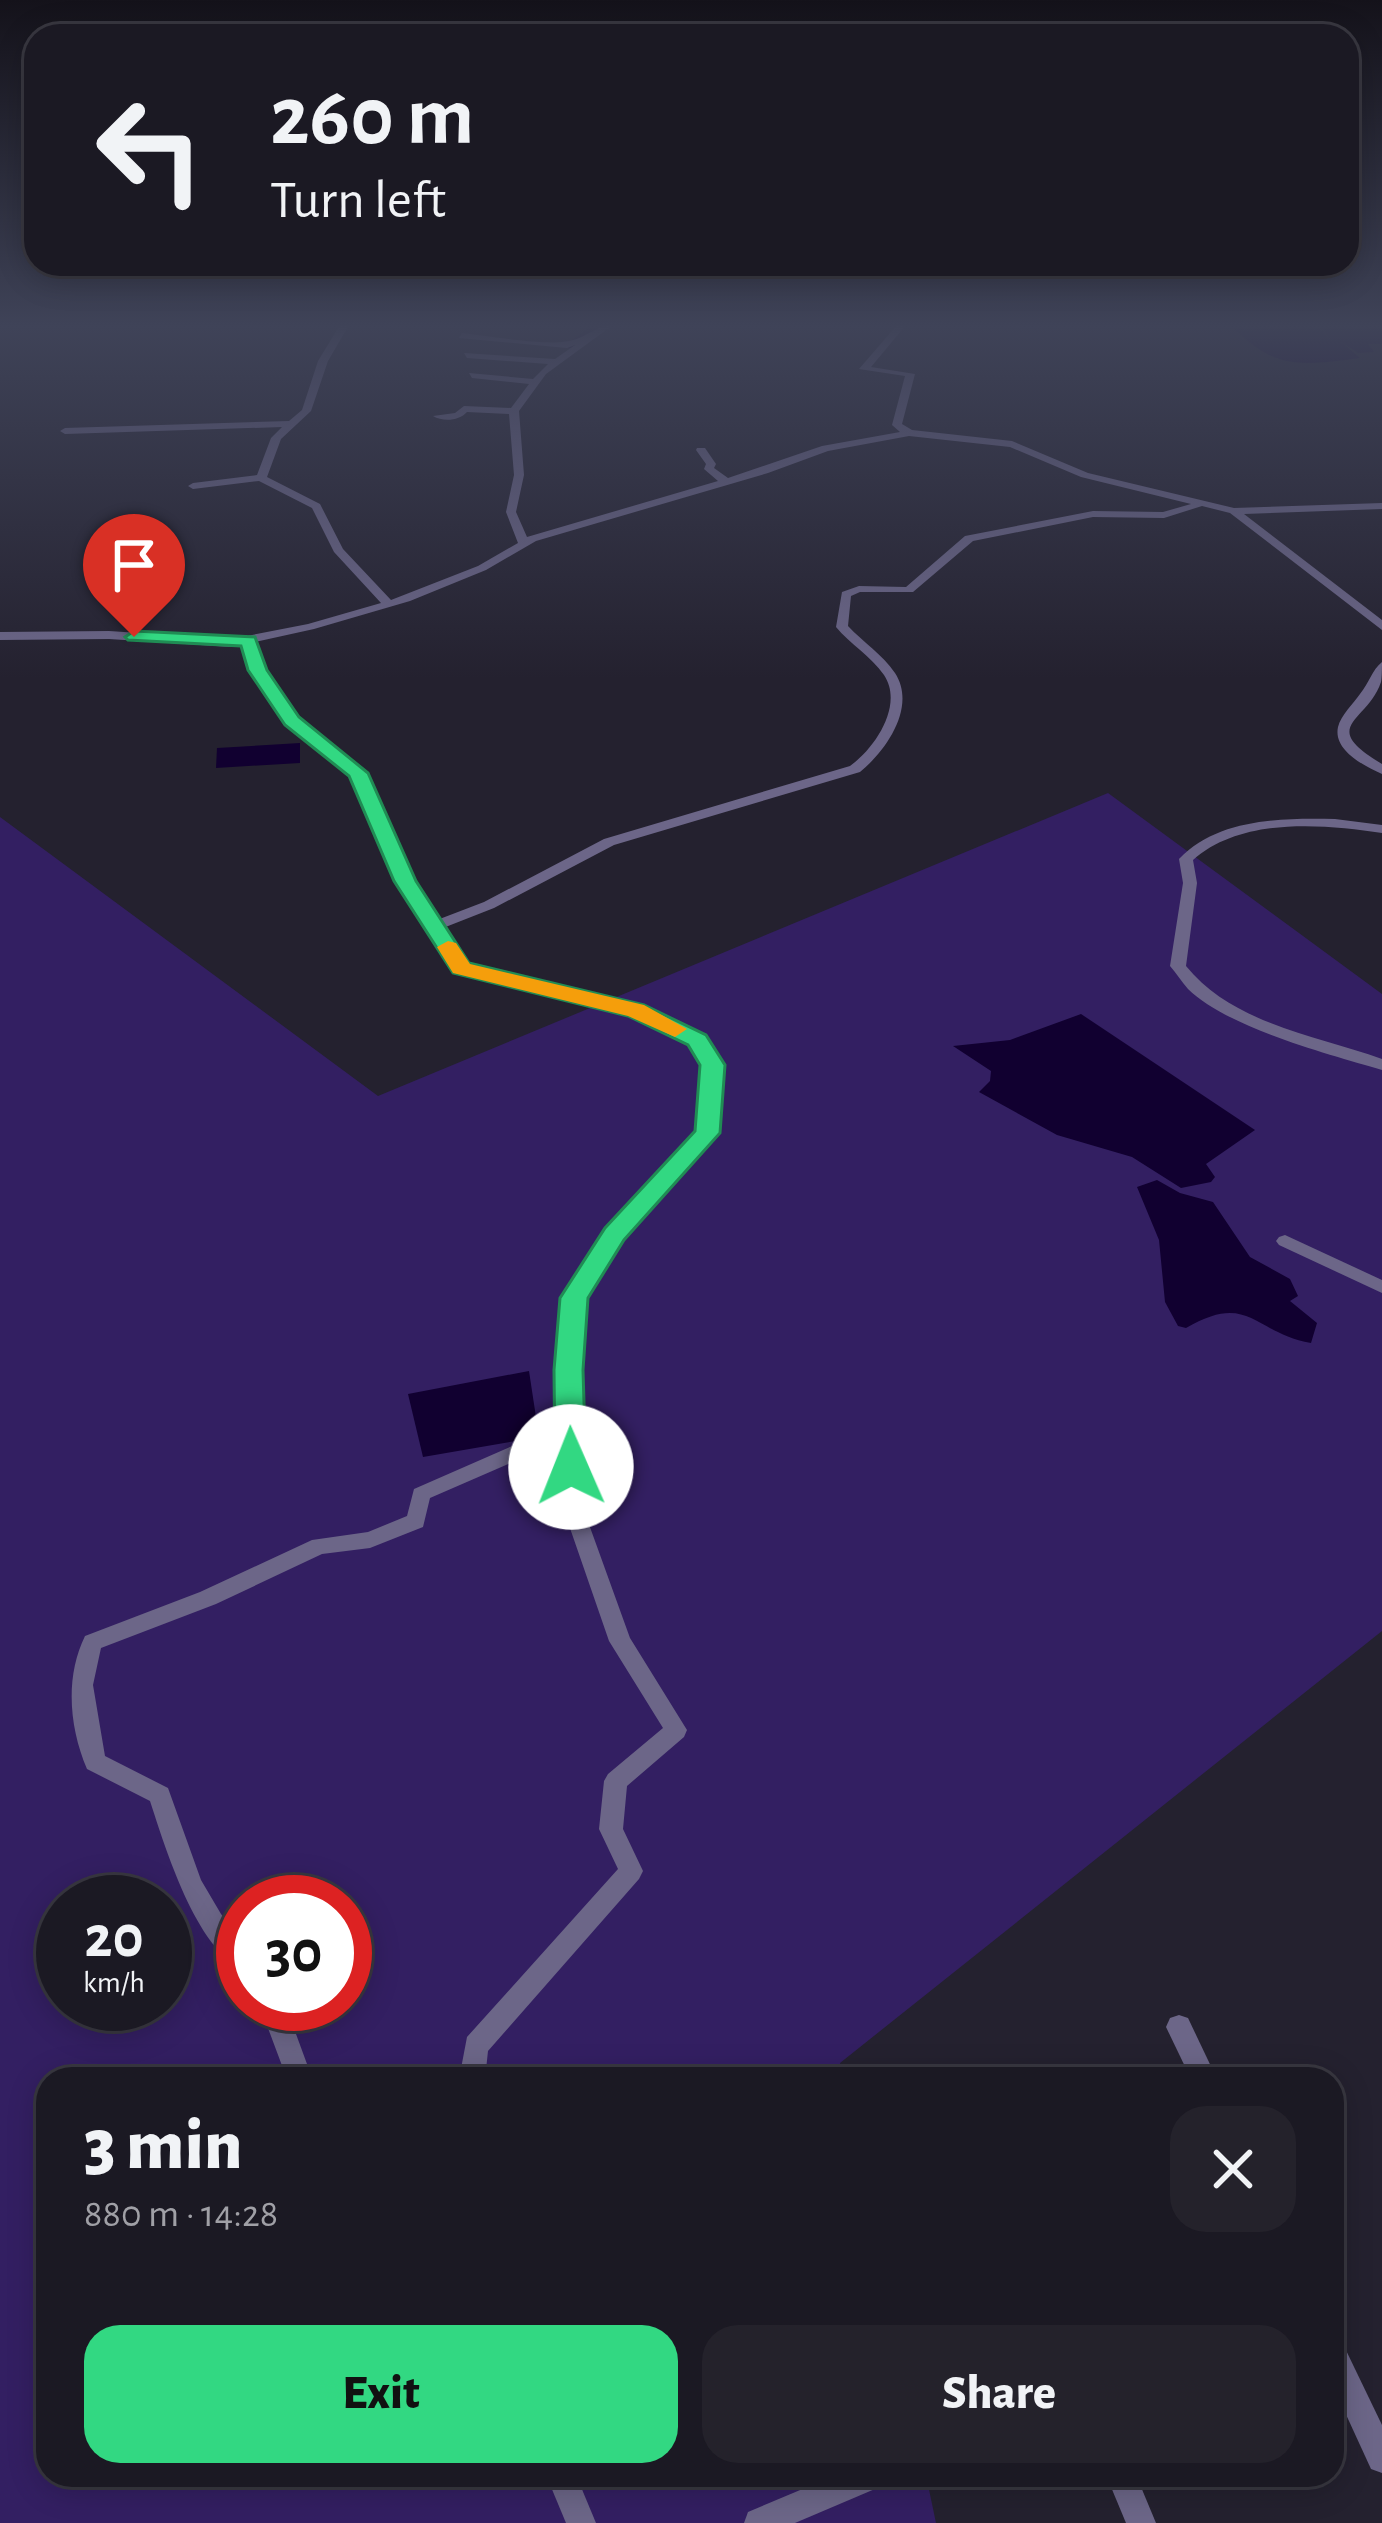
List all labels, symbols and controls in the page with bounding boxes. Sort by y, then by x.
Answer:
icon: left [72,72,228,228]
text: 260 m [270,76,474,160]
text: Turn left [270,174,446,228]
pin [83,514,185,637]
icon: arrive [101,532,167,598]
position arrow [508,1404,634,1530]
speed limit sign: 30 [216,1875,372,2031]
text: 20 [84,1908,144,1968]
text: km/h [83,1968,145,1998]
button: close [1170,2106,1296,2232]
text: 3 min [84,2110,242,2182]
text: 880 m · 14:28 [84,2195,278,2234]
button: Exit [84,2325,678,2463]
button: Share [702,2325,1296,2463]

